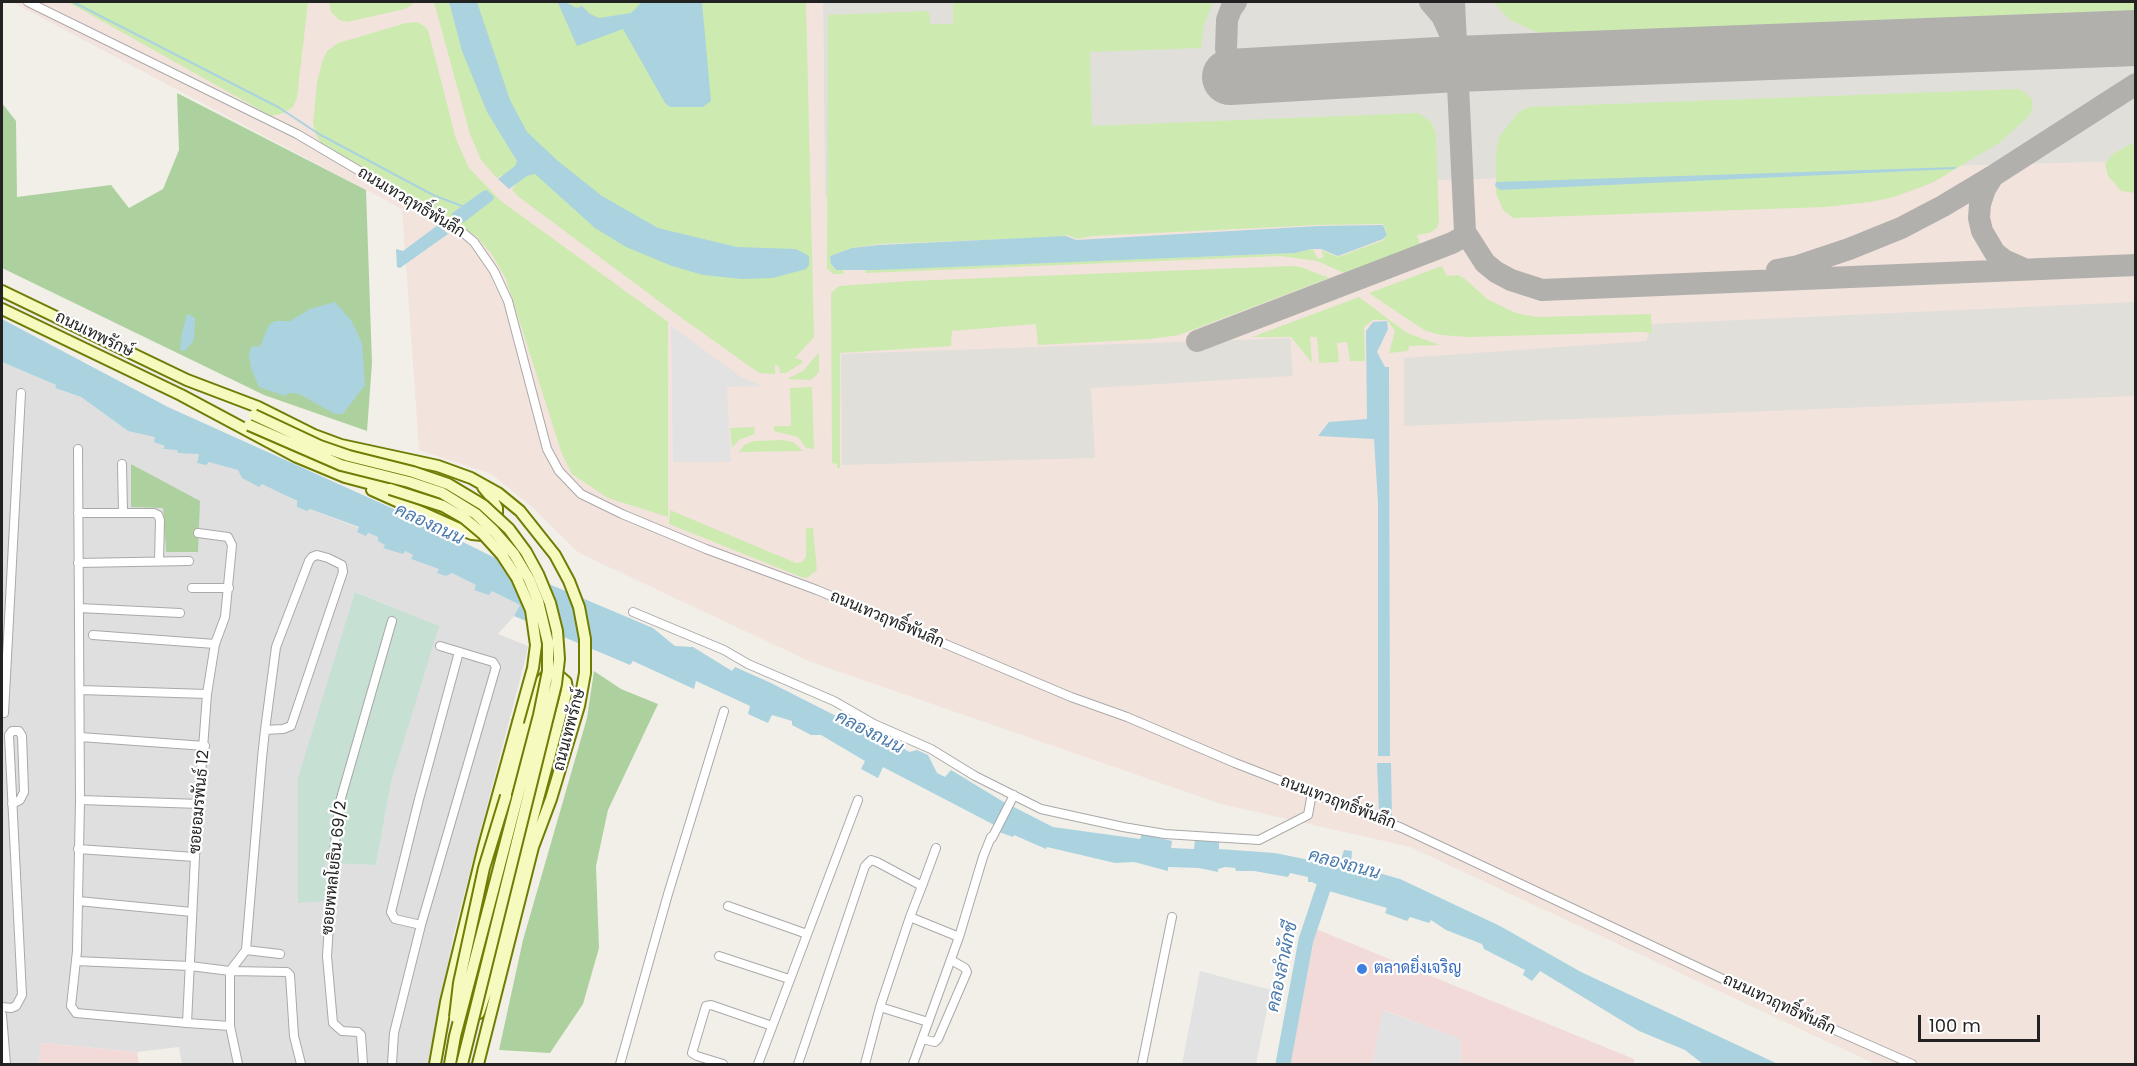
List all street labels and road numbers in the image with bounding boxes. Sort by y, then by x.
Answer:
street label: ถนนเทวฤทธิ์พันลึก [354,163,468,243]
street label: ถนนเทพรักษ์ [52,308,136,362]
street label: ถนนเทวฤทธิ์พันลึก [827,587,947,653]
street label: ถนนเทพรักษ์ [550,687,590,773]
street label: ซอยอมรพันธ์ 12 [186,749,214,855]
street label: ถนนเทวฤทธิ์พันลึก [1278,772,1398,834]
street label: ซอยพหลโยธิน 69/2 [318,800,352,936]
street label: ถนนเทวฤทธิ์พันลึก [1720,971,1838,1039]

